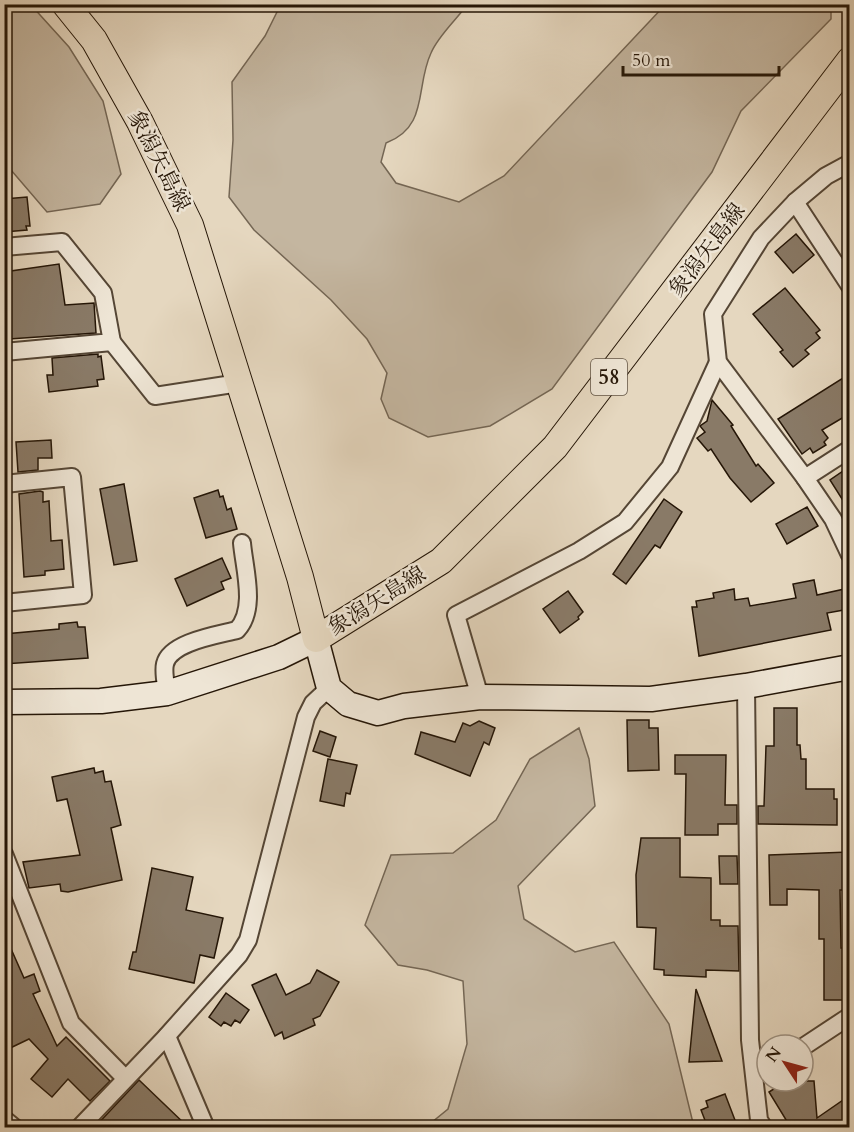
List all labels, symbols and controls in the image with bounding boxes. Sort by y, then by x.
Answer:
scale bar [623,39,779,77]
text: 50 m [632,48,671,73]
street label: 象潟矢島線 [121,105,197,217]
street label: 象潟矢島線 [662,197,752,303]
road number: 58 [591,359,627,395]
street label: 象潟矢島線 [322,559,432,643]
north arrow [755,1033,815,1093]
text: N [761,1043,787,1067]

